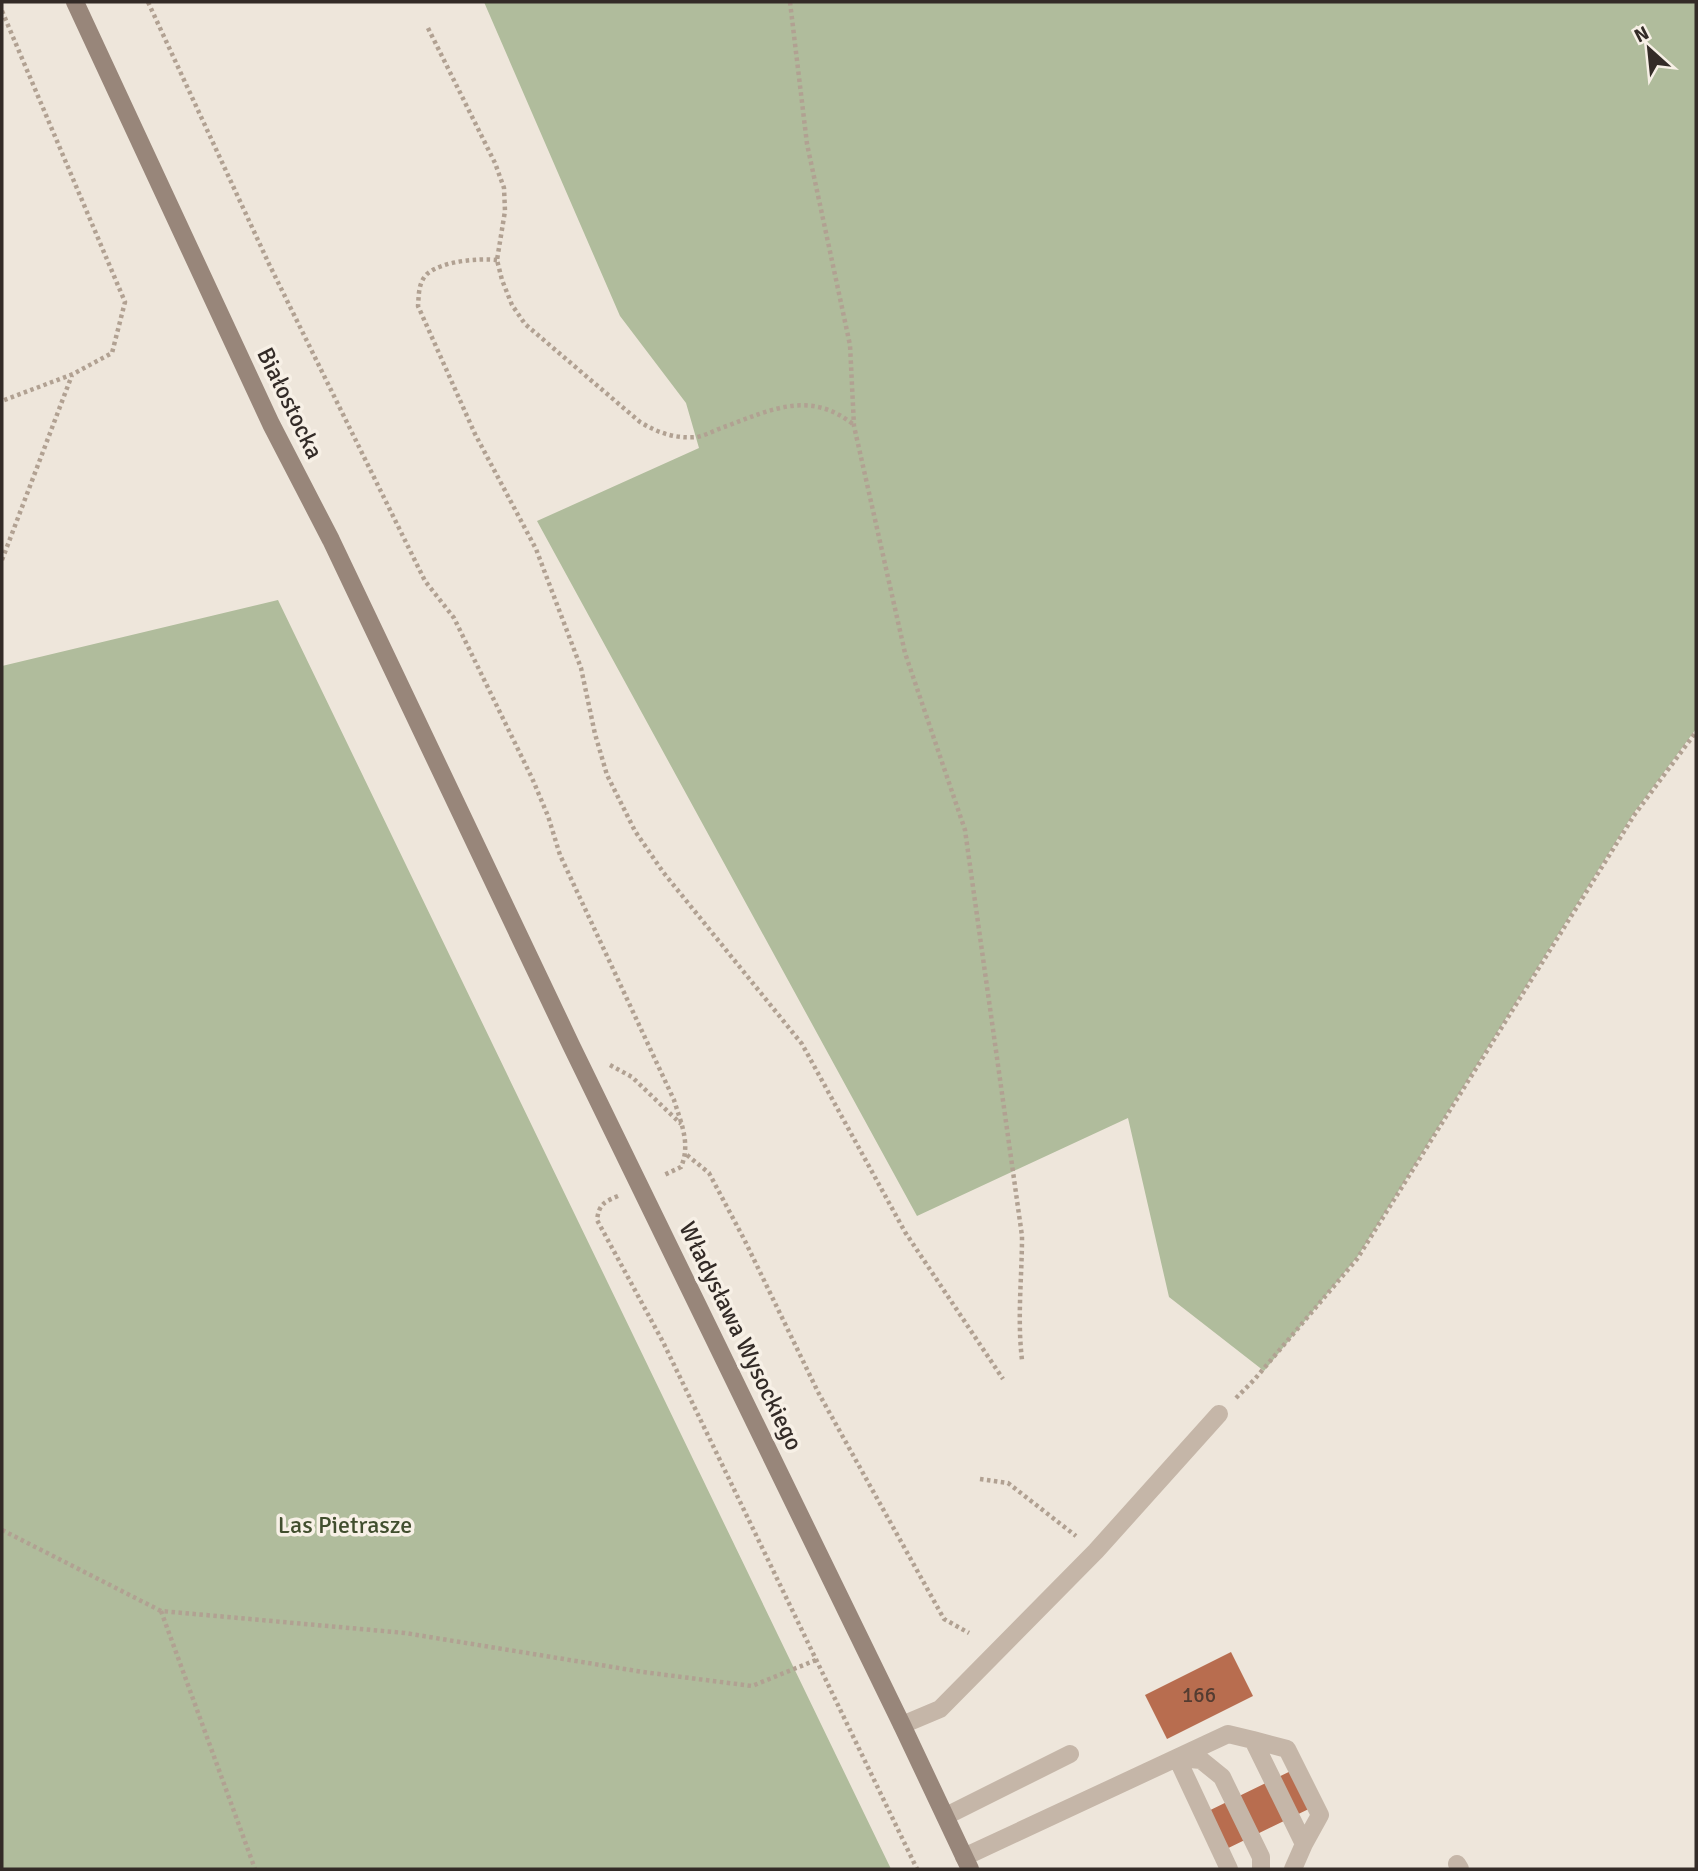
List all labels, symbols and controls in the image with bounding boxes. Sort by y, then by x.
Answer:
north arrow [1614,14,1684,84]
text: N [1630,21,1653,48]
street label: Białostocka [250,342,330,464]
street label: Władysława Wysockiego [673,1217,809,1455]
park label: Las Pietrasze [278,1510,412,1540]
house number: 166 [1182,1682,1216,1708]

